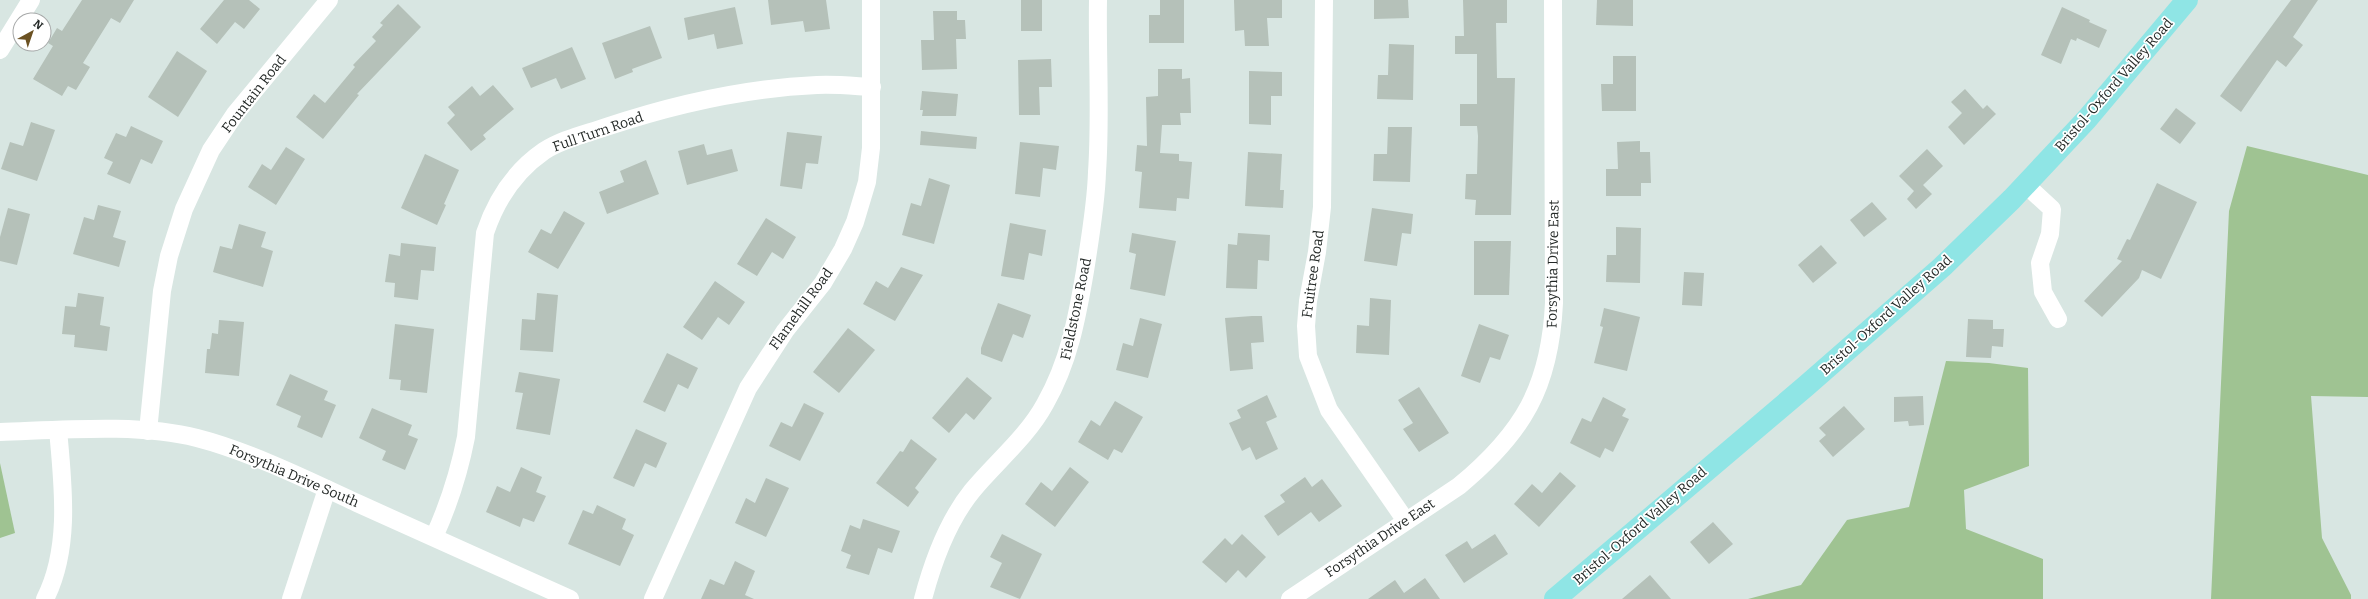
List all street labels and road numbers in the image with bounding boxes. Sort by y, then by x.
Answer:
street label: Bristol-Oxford Valley Road [2051,15,2177,155]
street label: Fountain Road [218,52,290,136]
street label: Full Turn Road [551,109,645,155]
street label: Forsythia Drive East [1543,200,1563,328]
street label: Fruitree Road [1298,229,1328,319]
street label: Bristol-Oxford Valley Road [1817,251,1955,379]
street label: Fieldstone Road [1057,257,1095,361]
street label: Flamehill Road [766,265,836,353]
street label: Forsythia Drive South [227,441,362,511]
street label: Bristol-Oxford Valley Road [1570,463,1710,589]
street label: Forsythia Drive East [1322,495,1438,581]

